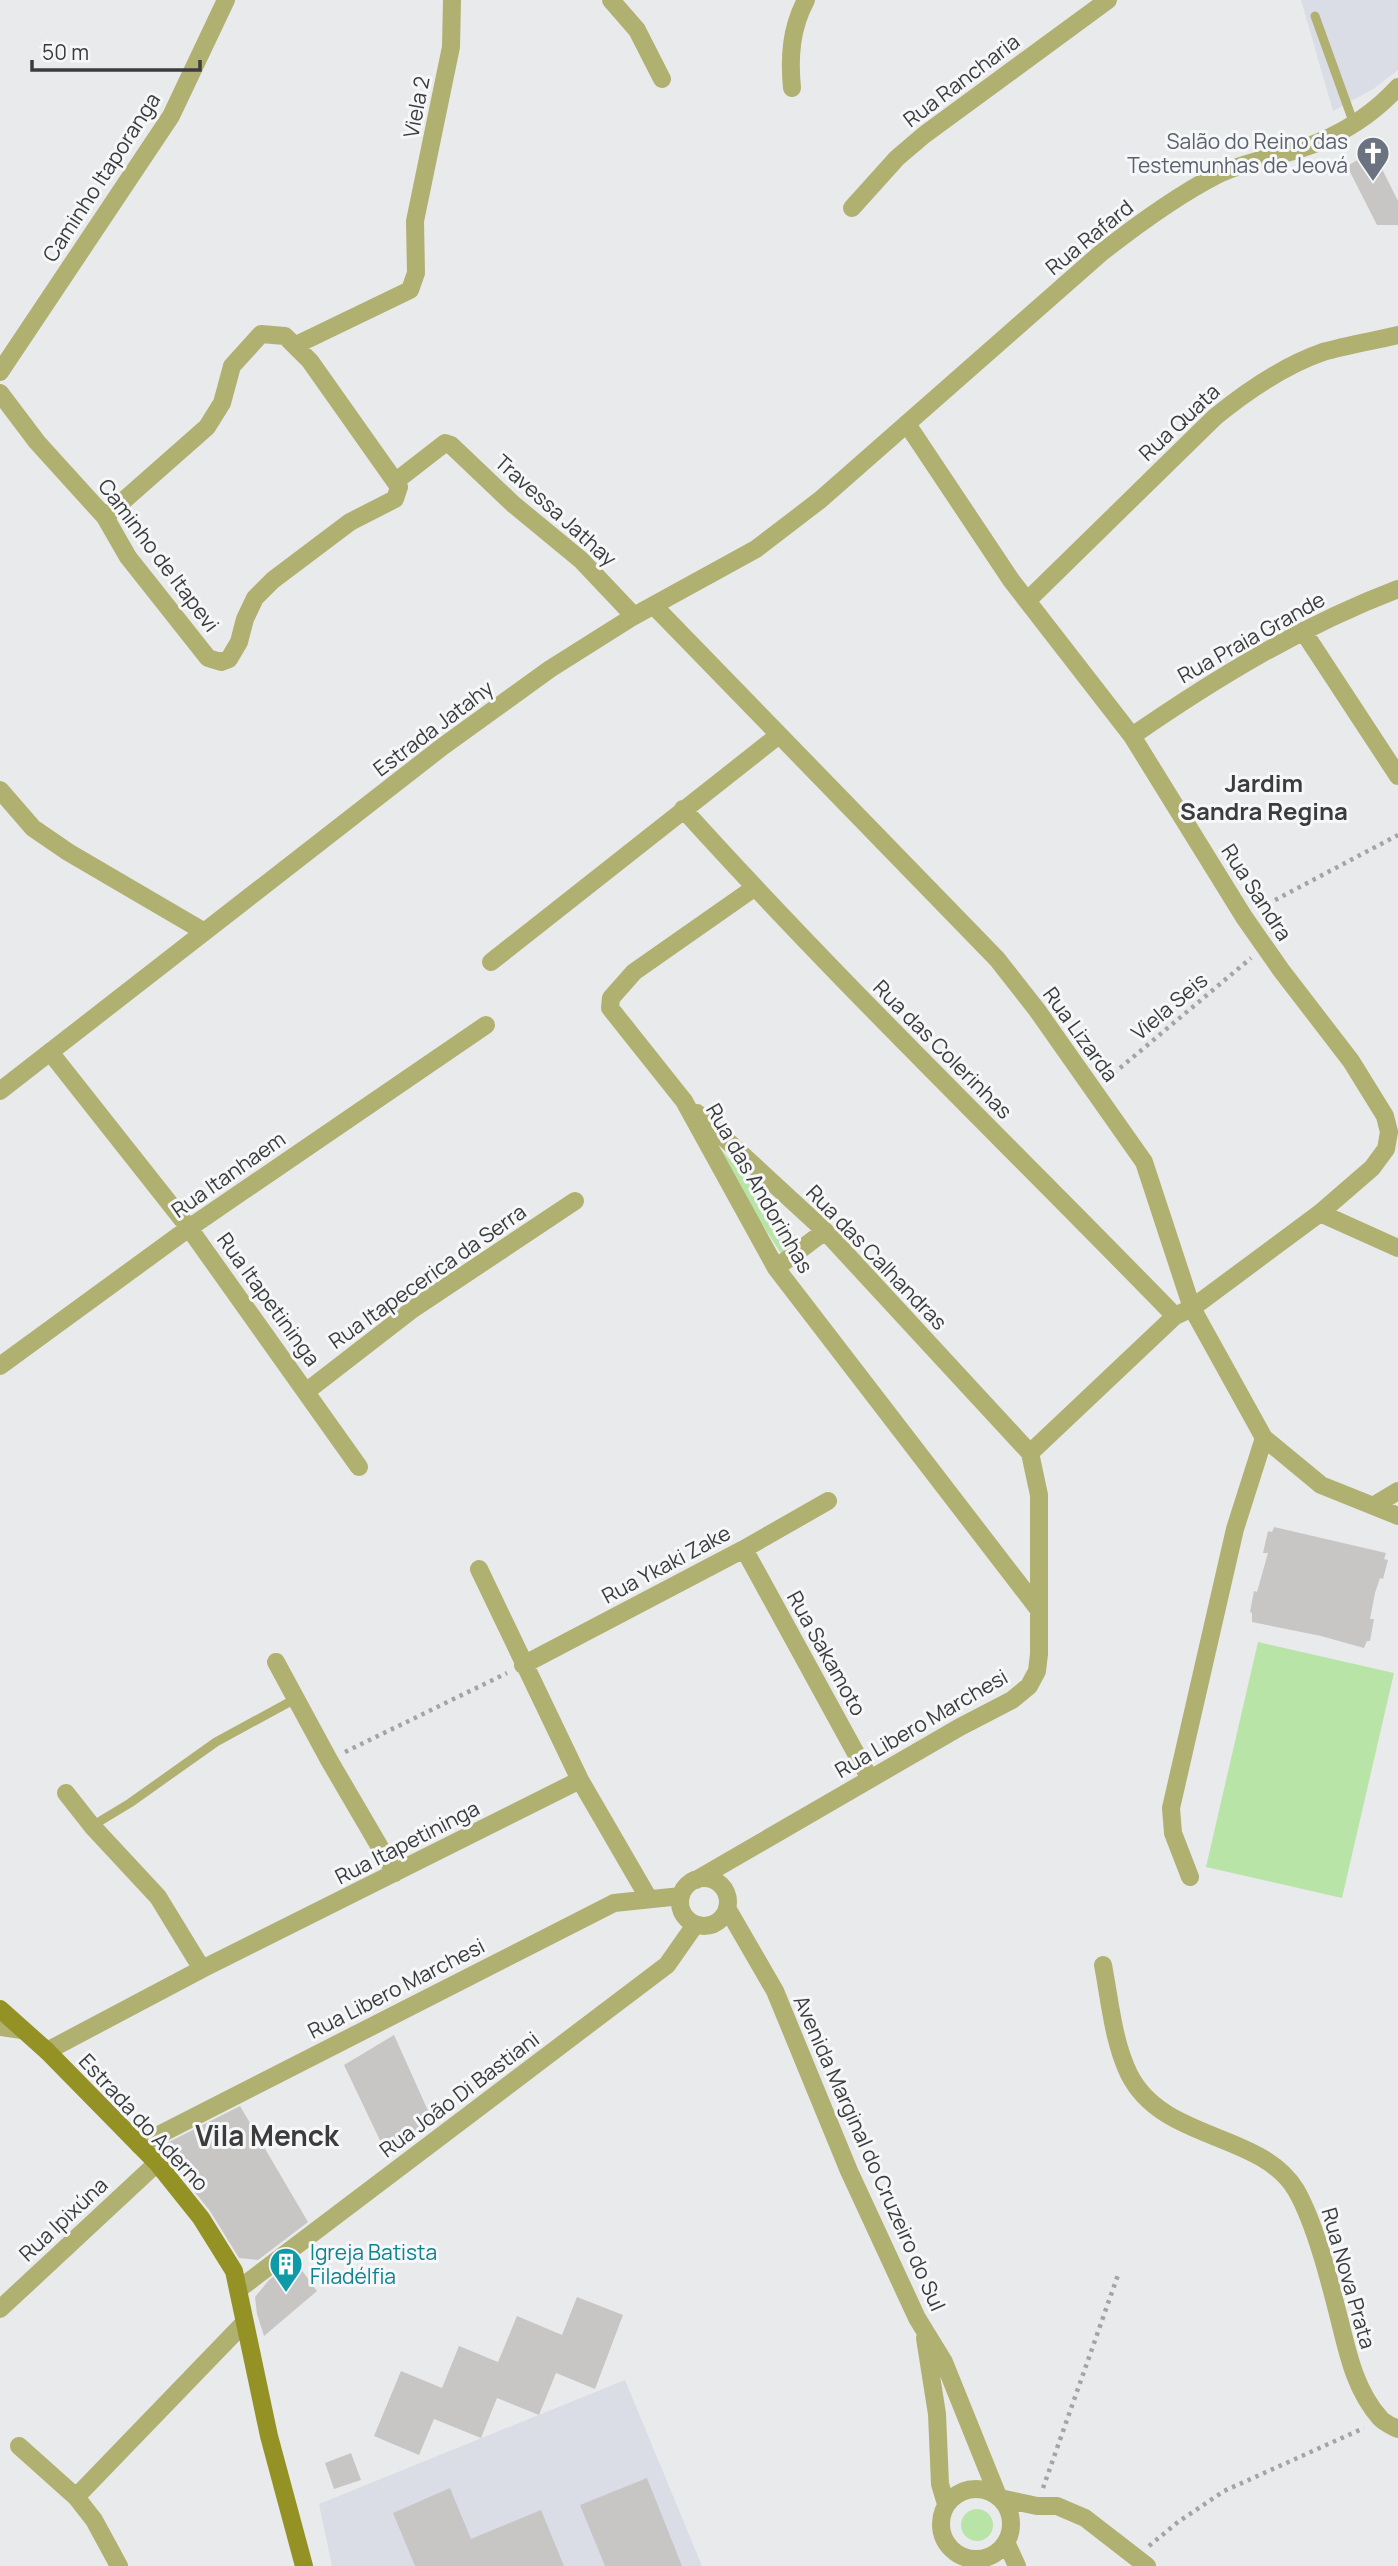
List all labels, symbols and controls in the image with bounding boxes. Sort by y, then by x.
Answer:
street label: Rua Rancharia [897,27,1025,133]
scale bar [32,28,200,72]
text: 50 m [42,38,89,66]
street label: Viela 2 [396,74,436,140]
street label: Caminho Itaporanga [36,87,166,267]
place label: Salão do Reino das Testemunhas de Jeová [1127,127,1348,179]
church icon: Salão do Reino das Testemunhas de Jeová [1354,134,1392,183]
street label: Rua Rafard [1039,193,1139,281]
street label: Rua Quata [1133,377,1225,467]
street label: Travessa Jathay [489,448,623,572]
street label: Caminho de Itapevi [92,473,226,637]
street label: Rua Praia Grande [1172,585,1330,689]
street label: Estrada Jatahy [367,674,499,782]
district label: Jardim Sandra Regina [1180,766,1348,827]
street label: Rua Sandra [1215,838,1299,946]
street label: Viela Seis [1125,966,1213,1046]
street label: Rua das Colerinhas [867,973,1019,1125]
street label: Rua Lizarda [1037,981,1125,1087]
street label: Rua das Andorinhas [700,1098,820,1278]
street label: Rua Itanhaem [166,1124,290,1224]
street label: Rua das Calhandras [800,1178,954,1336]
street label: Rua Itapecerica da Serra [323,1197,531,1355]
street label: Rua Itapetininga [211,1227,327,1371]
street label: Rua Ykaki Zake [597,1518,735,1610]
street label: Rua Sakamoto [781,1585,873,1721]
street label: Rua Libero Marchesi [830,1662,1012,1784]
street label: Rua Itapetininga [330,1794,484,1890]
street label: Rua Libero Marchesi [303,1931,489,2045]
street label: Avenida Marginal do Cruzeiro do Sul [788,1991,952,2315]
street label: Rua João Di Bastiani [373,2025,545,2163]
street label: Estrada do Aderno [73,2047,215,2197]
district label: Vila Menck [195,2116,340,2154]
street label: Rua Ipixúna [13,2171,113,2267]
street label: Rua Nova Prata [1315,2204,1383,2352]
place label: Igreja Batista Filadélfia [310,2238,437,2290]
building icon: Igreja Batista Filadélfia [267,2245,305,2294]

